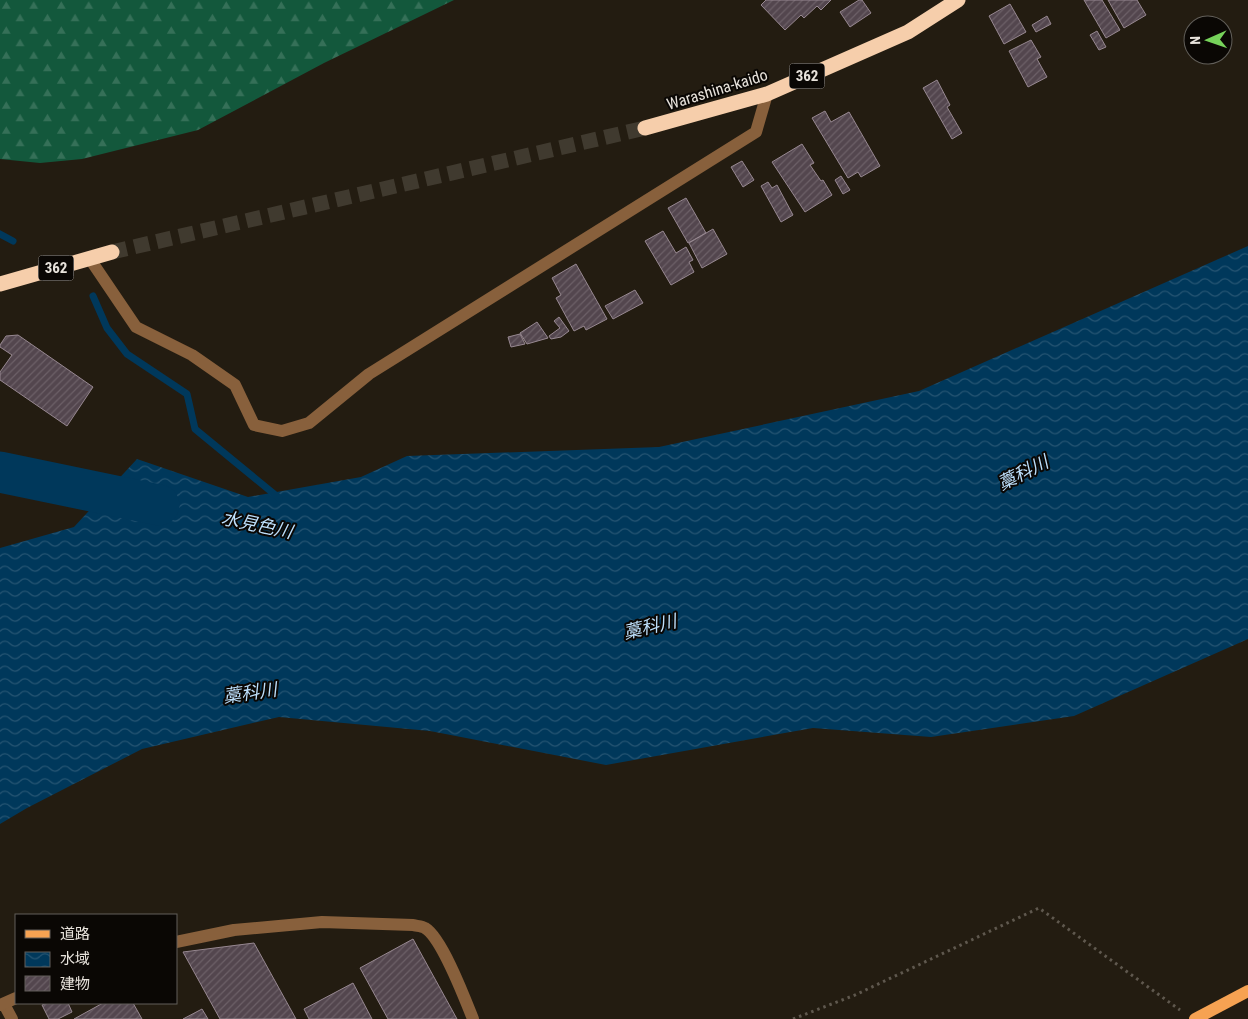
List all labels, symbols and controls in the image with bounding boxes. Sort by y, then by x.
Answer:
north arrow [1183,15,1233,65]
text: N [1187,36,1203,45]
road number: 362 [790,64,824,88]
street label: Warashina-kaido [664,65,770,114]
road number: 362 [38,256,74,280]
water label: 藁科川 [994,450,1053,494]
water label: 水見色川 [220,507,296,543]
water label: 藁科川 [621,610,681,643]
water label: 藁科川 [222,678,280,707]
legend [15,914,178,1004]
text: 道路 [60,925,90,943]
text: 水域 [60,950,90,968]
text: 建物 [60,975,90,993]

